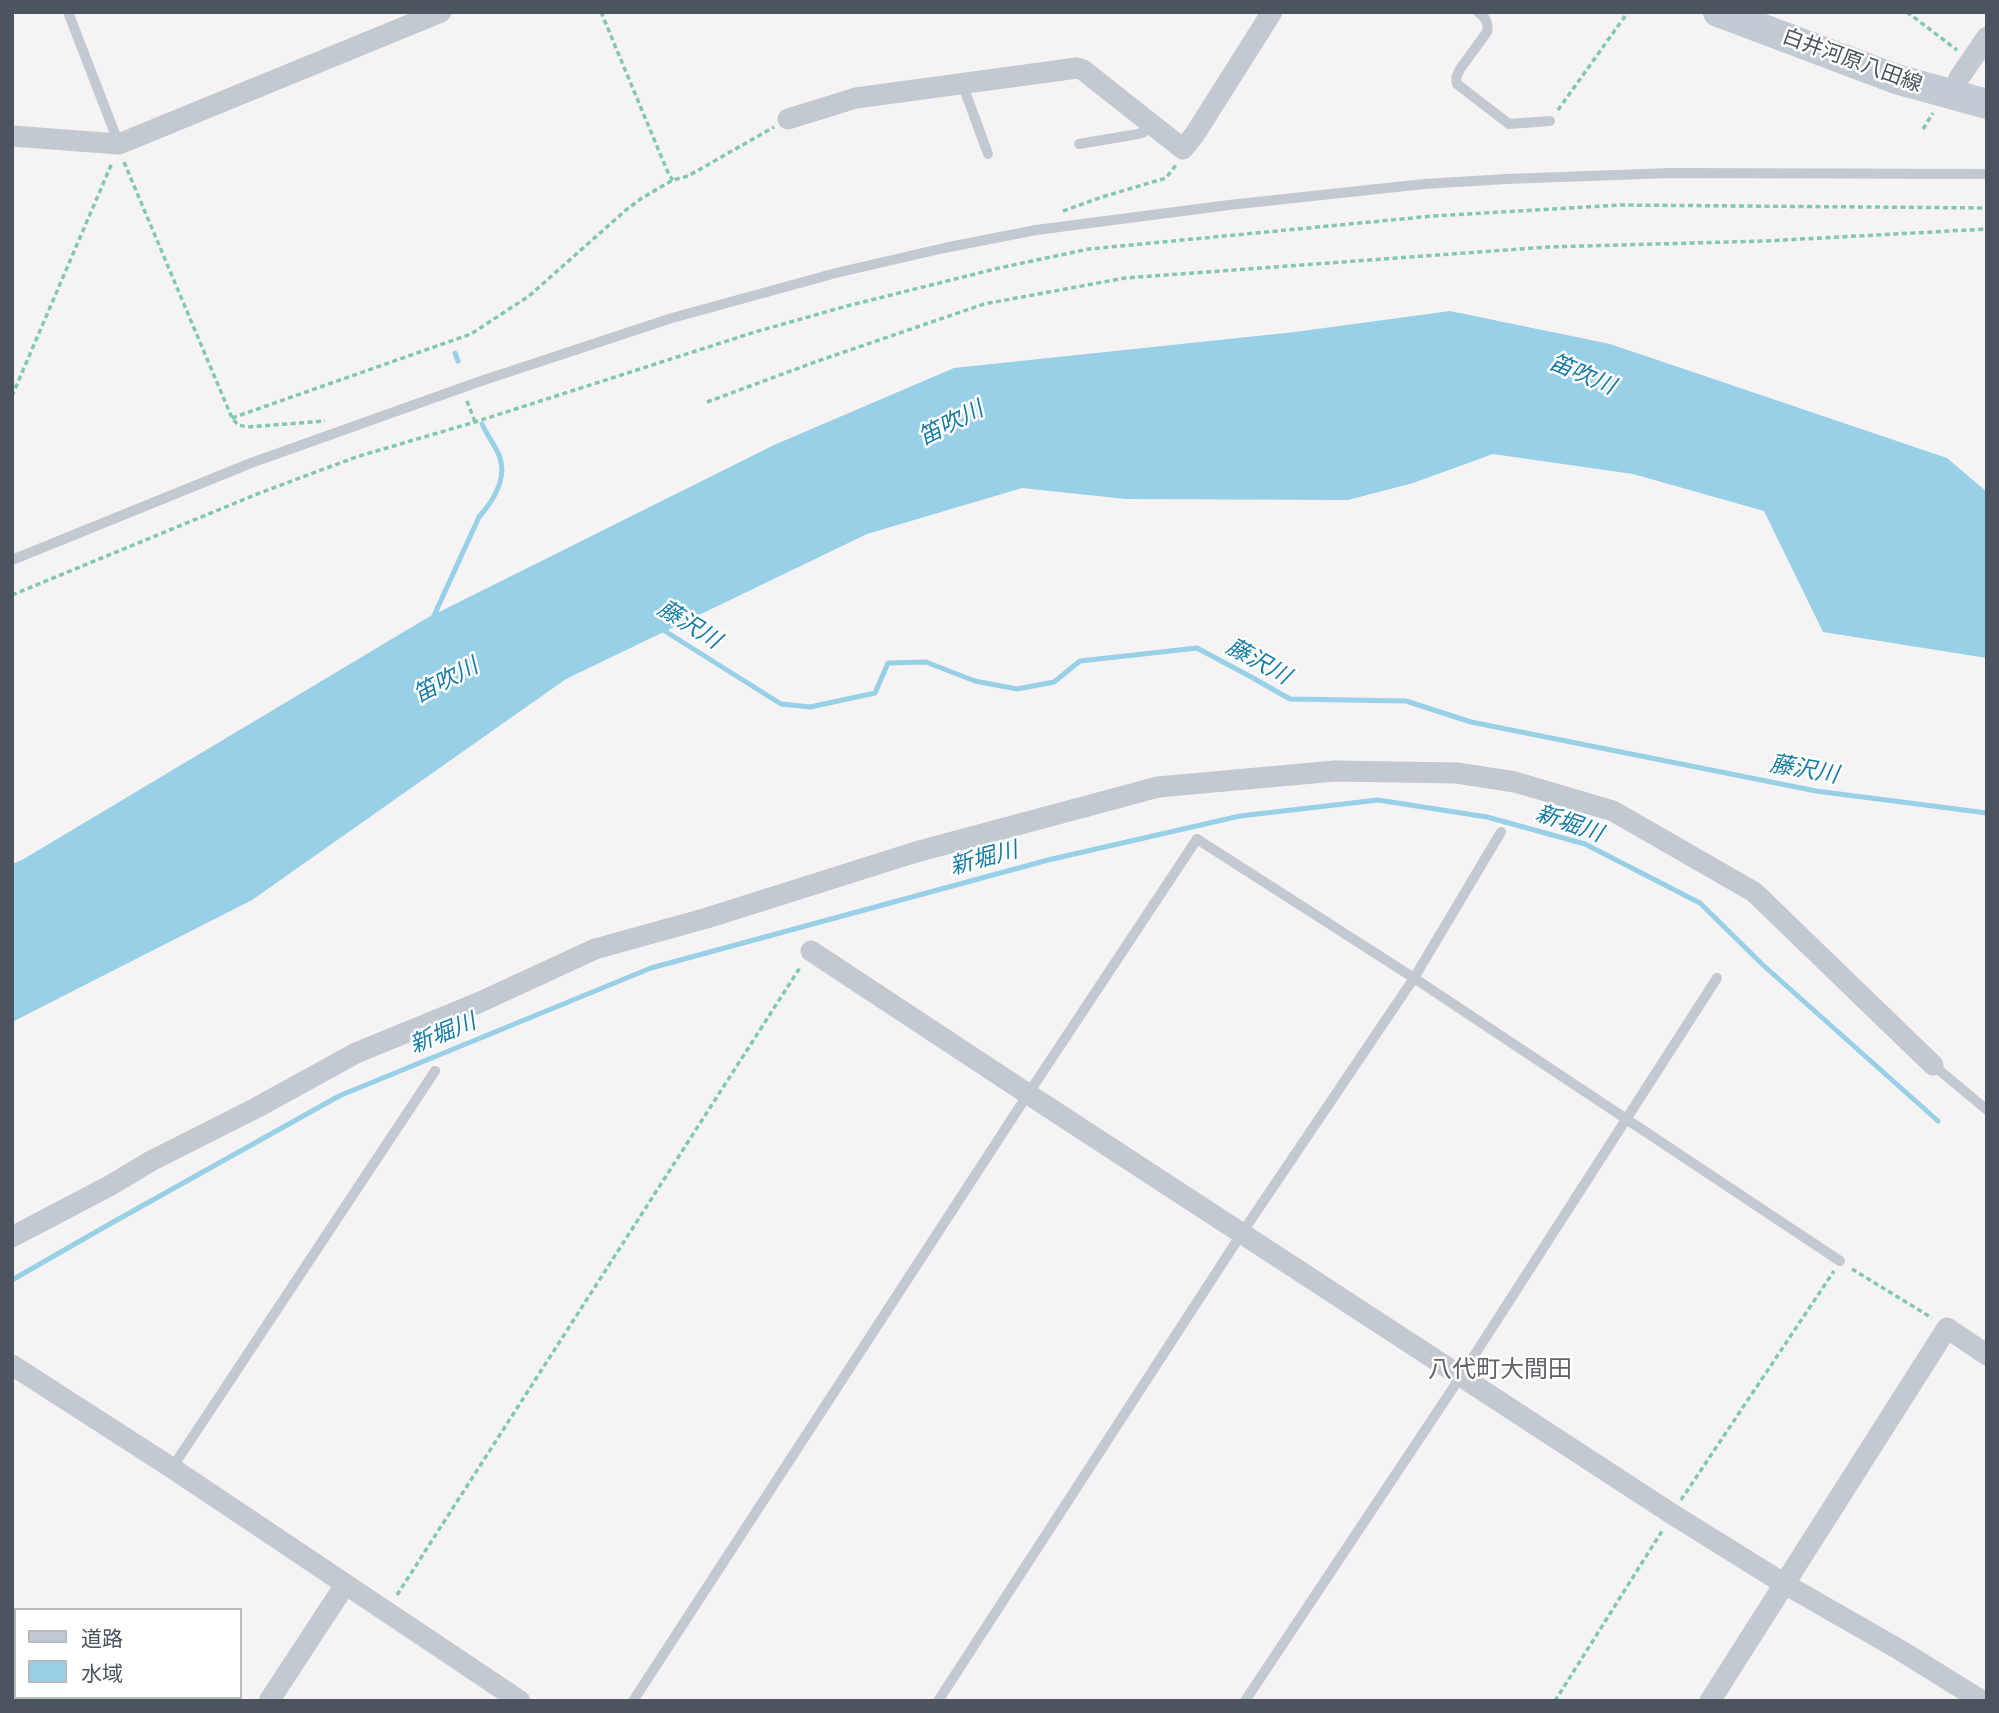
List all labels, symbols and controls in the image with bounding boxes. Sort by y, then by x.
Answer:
street label: 白井河原八田線 [1779,24,1925,98]
water label: 笛吹川 [1545,349,1619,401]
water label: 笛吹川 [914,396,988,452]
water label: 藤沢川 [652,595,726,655]
water label: 藤沢川 [1221,633,1295,691]
water label: 笛吹川 [409,653,483,709]
water label: 藤沢川 [1768,750,1840,790]
water label: 新堀川 [1532,800,1606,848]
water label: 新堀川 [947,837,1021,881]
water label: 新堀川 [406,1008,480,1060]
district label: 八代町大間田 [1428,1356,1572,1384]
legend [14,1608,242,1699]
text: 道路 [81,1624,123,1652]
text: 水域 [81,1659,123,1687]

